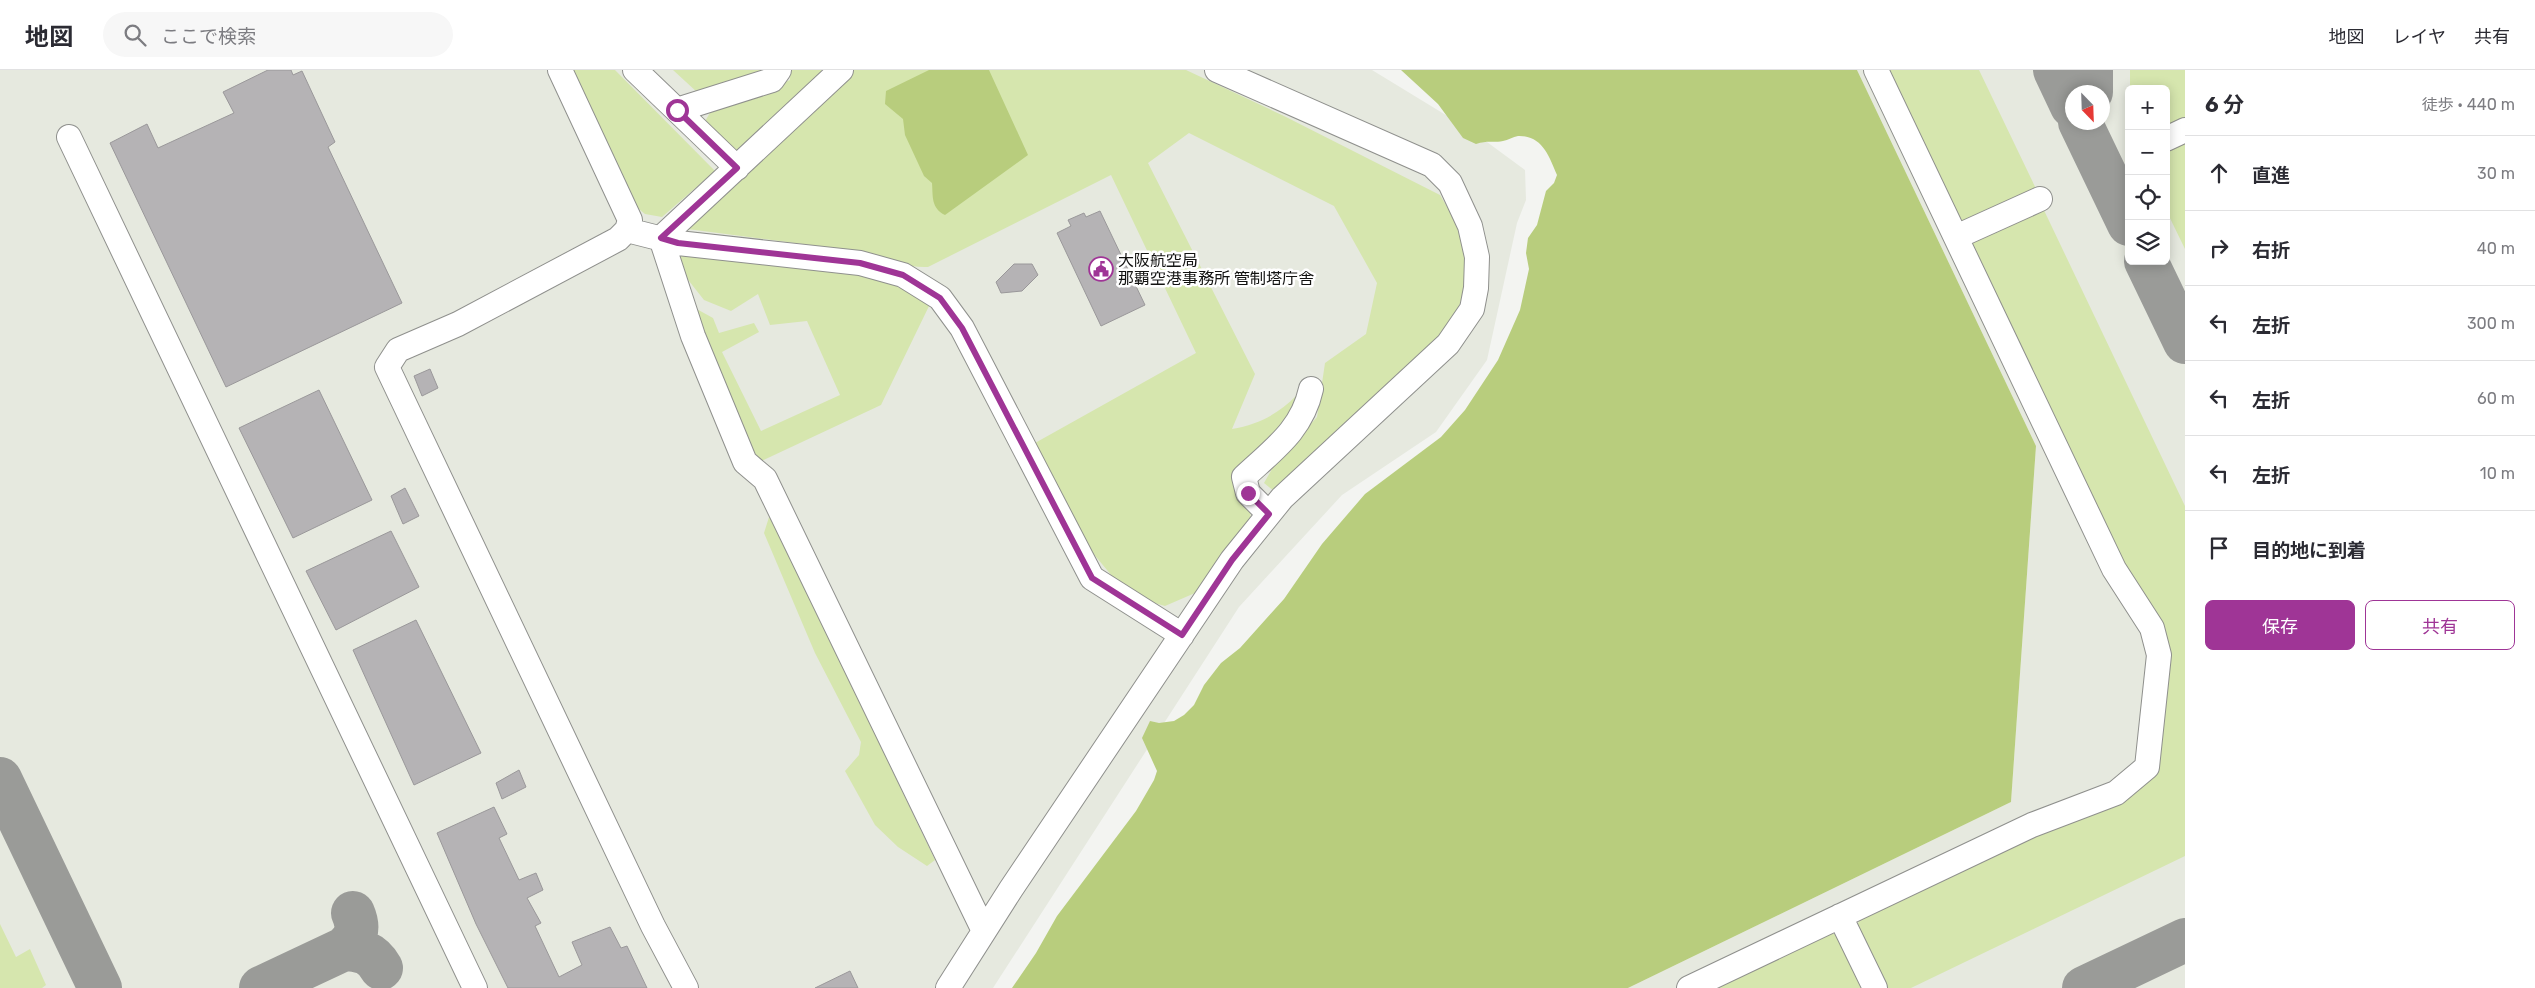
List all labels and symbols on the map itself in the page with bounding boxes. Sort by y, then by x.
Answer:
north arrow [2065,85,2110,130]
route start [666,99,689,122]
place label: 大阪航空局 那覇空港事務所 管制塔庁舎 [1118,251,1314,288]
public building icon: 大阪航空局 那覇空港事務所 管制塔庁舎 [1088,256,1114,282]
route end [1237,482,1260,505]

